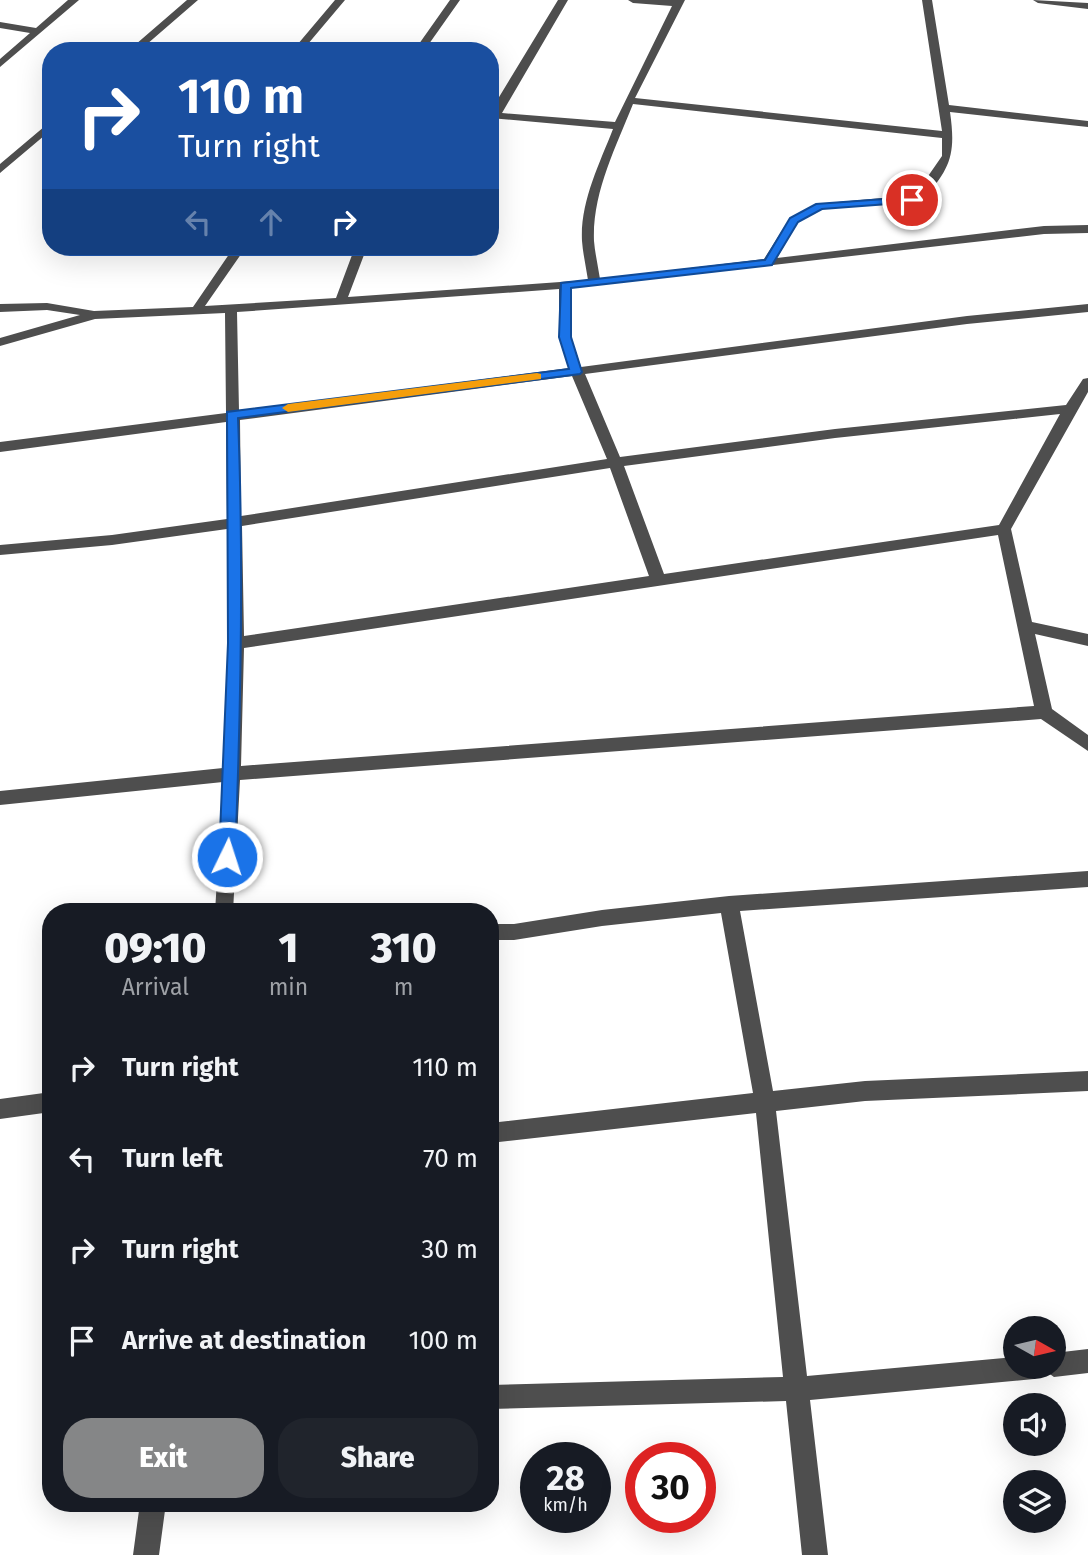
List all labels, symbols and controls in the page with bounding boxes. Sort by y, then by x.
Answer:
text: 110 m [178,67,304,126]
icon: right [63,70,154,161]
text: Turn right [178,127,320,165]
pin [882,170,942,230]
icon: arrive [893,181,931,219]
icon: left [179,203,217,241]
icon: ahead [252,203,290,241]
icon: right [325,203,363,241]
position arrow [190,820,264,894]
text: 09:10 [104,923,206,973]
text: 1 [279,923,298,973]
text: 310 [371,923,437,973]
text: Arrival [122,973,189,1001]
text: min [269,973,308,1001]
text: m [394,973,414,1001]
icon: right [63,1049,101,1087]
text: Turn right [122,1052,239,1083]
text: 110 m [412,1052,478,1083]
icon: left [63,1140,101,1178]
text: Turn left [122,1143,223,1174]
text: 70 m [423,1143,478,1174]
icon: right [63,1231,101,1269]
text: Turn right [122,1234,239,1265]
text: 30 m [421,1234,478,1265]
north arrow [1003,1316,1066,1379]
map controls [1003,1316,1066,1533]
icon: arrive [63,1322,101,1360]
text: Arrive at destination [122,1325,366,1356]
text: 100 m [409,1325,478,1356]
button: sound [1003,1393,1066,1456]
button: Exit [63,1418,264,1498]
button: Share [278,1418,478,1498]
speed limit sign: 30 [625,1442,716,1533]
text: 28 [546,1457,585,1499]
button: layers [1003,1470,1066,1533]
text: km/h [543,1494,588,1516]

